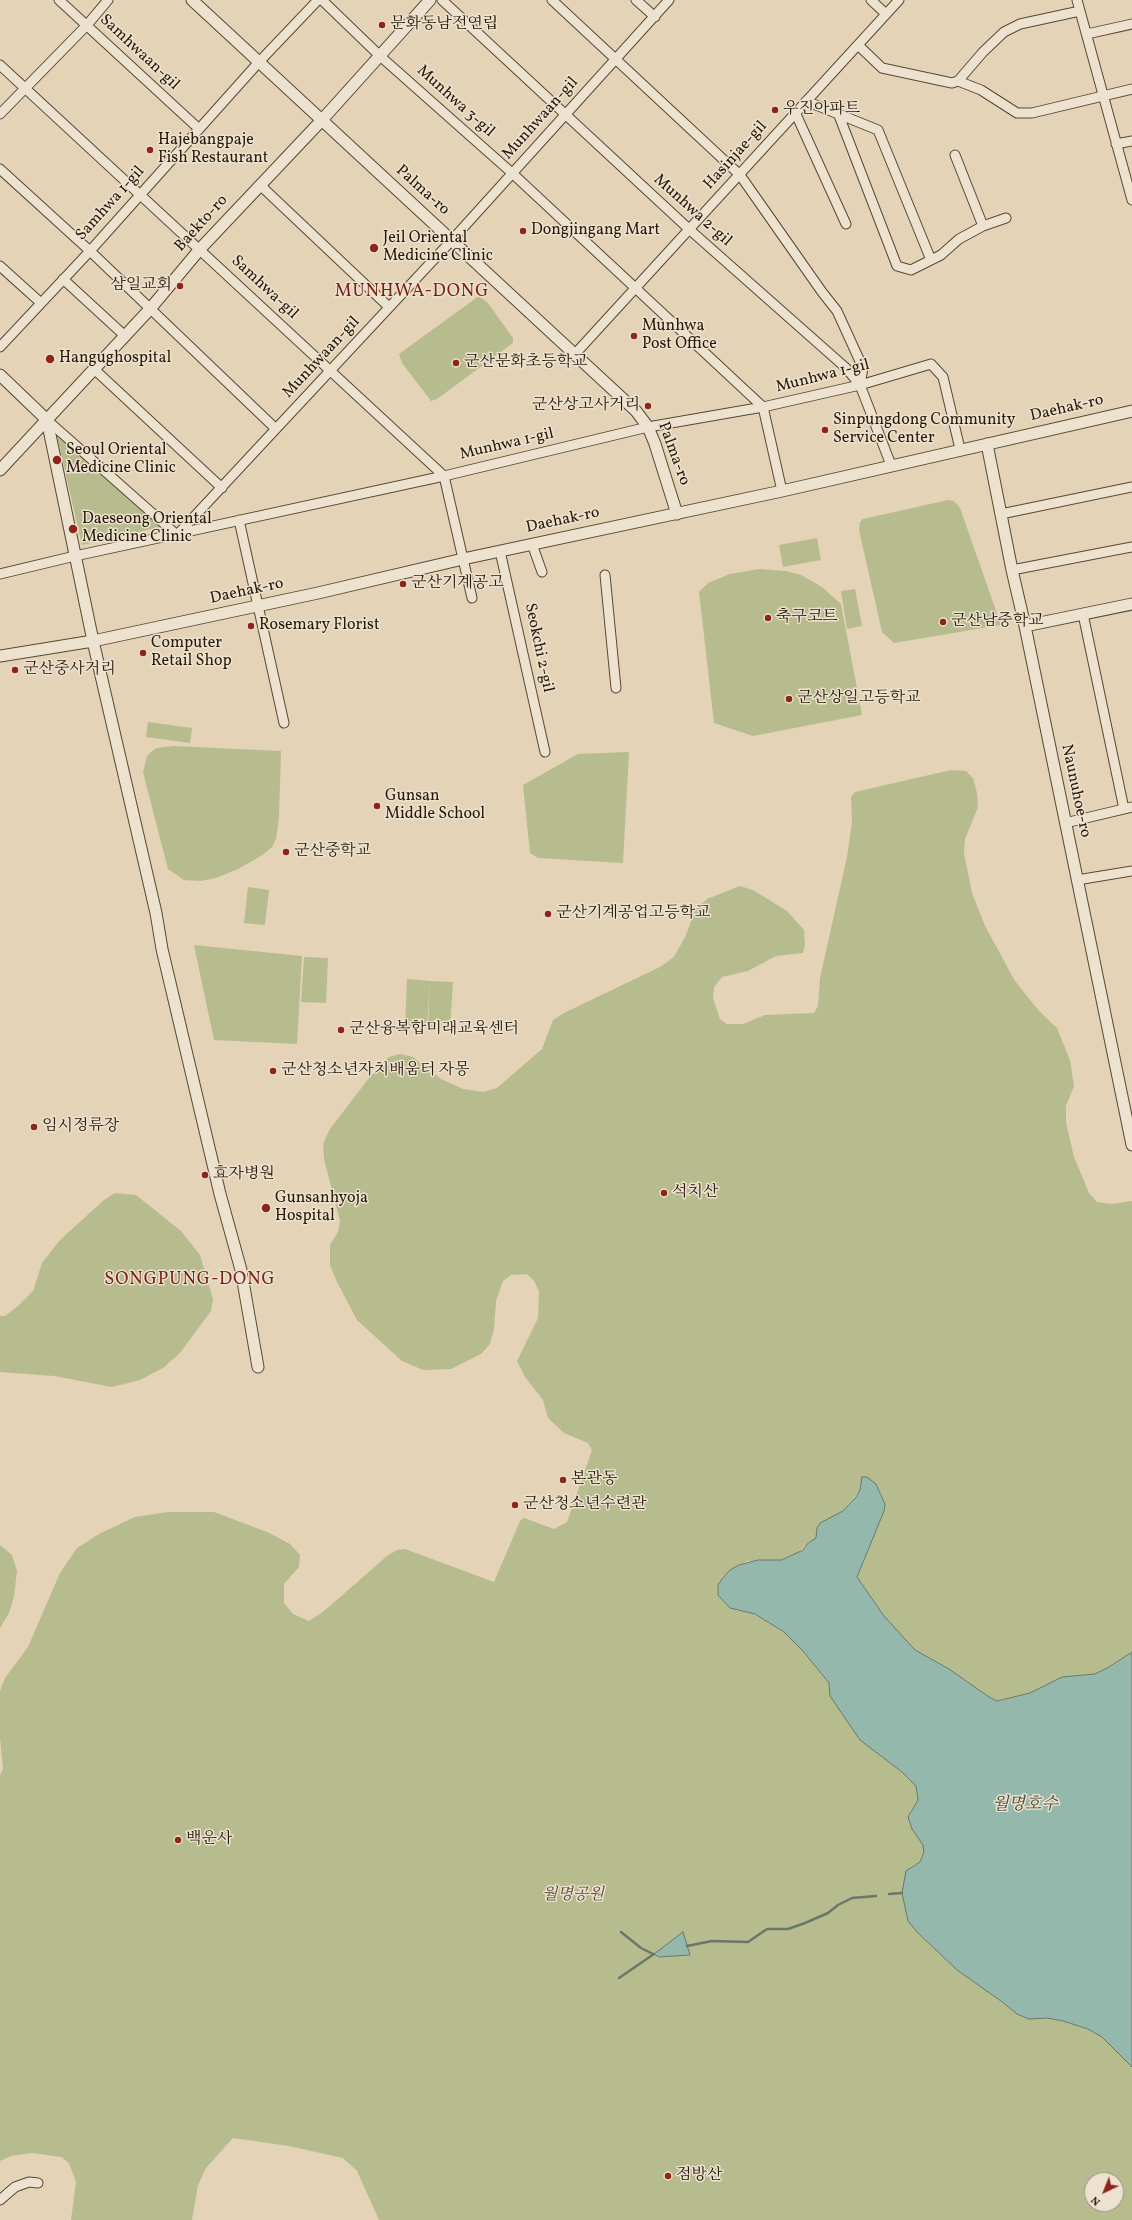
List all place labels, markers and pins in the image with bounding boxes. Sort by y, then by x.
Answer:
place label: 문화동남전연립 [390,15,498,35]
marker: 문화동남전연립 [377,20,387,30]
place label: 우진아파트 [783,100,860,120]
marker: 우진아파트 [770,105,780,115]
place label: Hajebangpaje Fish Restaurant [158,131,268,169]
marker: Hajebangpaje Fish Restaurant [145,145,155,155]
place label: Dongjingang Mart [531,221,660,241]
marker: Dongjingang Mart [518,226,528,236]
place label: Jeil Oriental Medicine Clinic [383,229,493,267]
marker: Jeil Oriental Medicine Clinic [368,242,380,254]
place label: 삼일교회 [110,276,172,296]
marker: 삼일교회 [175,281,185,291]
place label: Munhwa Post Office [642,317,717,355]
marker: Munhwa Post Office [629,331,639,341]
place label: Hangughospital [59,349,171,369]
marker: Hangughospital [44,353,56,365]
place label: 군산문화초등학교 [464,353,588,373]
marker: 군산문화초등학교 [451,358,461,368]
place label: 군산상고사거리 [532,396,640,416]
marker: 군산상고사거리 [643,401,653,411]
place label: Sinpungdong Community Service Center [833,411,1016,449]
marker: Sinpungdong Community Service Center [820,425,830,435]
place label: Seoul Oriental Medicine Clinic [66,441,176,479]
marker: Seoul Oriental Medicine Clinic [51,454,63,466]
place label: Daeseong Oriental Medicine Clinic [82,510,212,548]
marker: Daeseong Oriental Medicine Clinic [67,523,79,535]
place label: 군산기계공고 [411,574,504,594]
marker: 군산기계공고 [398,579,408,589]
place label: 축구코트 [776,608,838,628]
place label: 군산남중학교 [951,612,1044,632]
marker: 축구코트 [763,613,773,623]
place label: Rosemary Florist [259,616,380,636]
marker: 군산남중학교 [938,617,948,627]
marker: Rosemary Florist [246,621,256,631]
place label: Computer Retail Shop [151,634,232,672]
marker: Computer Retail Shop [138,648,148,658]
place label: 군산중사거리 [23,660,116,680]
marker: 군산중사거리 [10,665,20,675]
place label: 군산상일고등학교 [797,689,921,709]
marker: 군산상일고등학교 [784,694,794,704]
place label: Gunsan Middle School [385,787,485,825]
marker: Gunsan Middle School [372,801,382,811]
place label: 군산중학교 [294,842,371,862]
marker: 군산중학교 [281,847,291,857]
place label: 군산기계공업고등학교 [556,904,711,924]
marker: 군산기계공업고등학교 [543,909,553,919]
place label: 군산융복합미래교육센터 [349,1020,519,1040]
marker: 군산융복합미래교육센터 [336,1025,346,1035]
place label: 군산청소년자치배움터 자몽 [281,1061,470,1081]
marker: 군산청소년자치배움터 자몽 [268,1066,278,1076]
place label: 임시정류장 [42,1117,119,1137]
marker: 임시정류장 [29,1122,39,1132]
place label: 효자병원 [213,1165,275,1185]
marker: 효자병원 [200,1170,210,1180]
place label: 석치산 [672,1183,718,1203]
marker: 석치산 [659,1188,669,1198]
place label: Gunsanhyoja Hospital [275,1189,368,1227]
marker: Gunsanhyoja Hospital [260,1202,272,1214]
place label: 본관동 [571,1470,617,1490]
marker: 본관동 [558,1475,568,1485]
place label: 군산청소년수련관 [523,1495,647,1515]
marker: 군산청소년수련관 [510,1500,520,1510]
place label: 백운사 [186,1830,232,1850]
marker: 백운사 [173,1835,183,1845]
place label: 점방산 [676,2166,722,2186]
marker: 점방산 [663,2171,673,2181]

